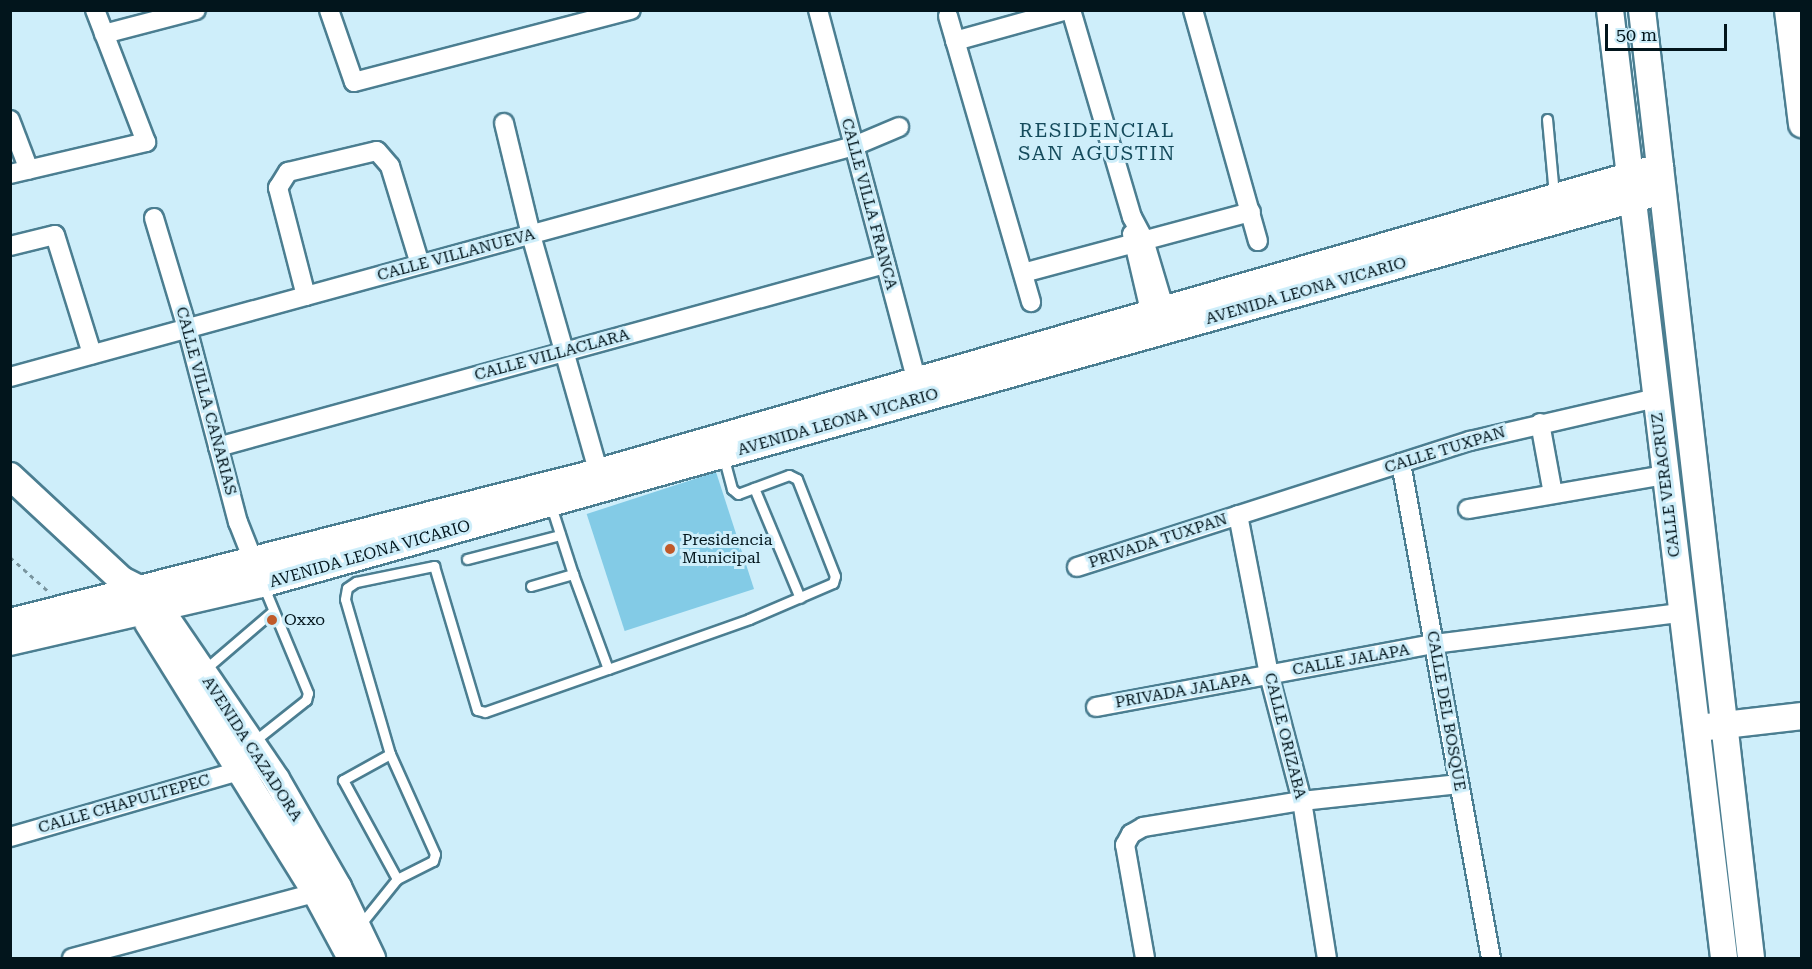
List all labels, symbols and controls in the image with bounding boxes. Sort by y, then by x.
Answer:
scale bar [1608,12,1730,50]
text: 50 m [1616,24,1657,45]
street label: CALLE VILLA FRANCA [837,116,901,292]
district label: RESIDENCIAL SAN AGUSTIN [1018,119,1176,166]
street label: CALLE VILLANUEVA [375,225,537,285]
street label: AVENIDA LEONA VICARIO [1203,253,1409,329]
street label: CALLE VILLA CANARIAS [172,305,240,497]
street label: CALLE VILLACLARA [472,325,632,385]
street label: AVENIDA LEONA VICARIO [735,384,941,460]
street label: CALLE VERACRUZ [1648,412,1684,558]
street label: CALLE TUXPAN [1382,422,1508,478]
street label: PRIVADA TUXPAN [1086,509,1230,573]
street label: AVENIDA LEONA VICARIO [267,516,473,592]
place label: Presidencia Municipal [682,530,772,568]
marker: Presidencia Municipal [663,542,677,556]
place label: Oxxo [284,610,325,630]
marker: Oxxo [265,613,279,627]
street label: CALLE DEL BOSQUE [1422,629,1470,793]
street label: CALLE JALAPA [1291,640,1411,680]
street label: PRIVADA JALAPA [1113,670,1253,712]
street label: CALLE ORIZABA [1260,671,1310,801]
street label: AVENIDA CAZADORA [198,673,306,825]
street label: CALLE CHAPULTEPEC [36,770,212,838]

